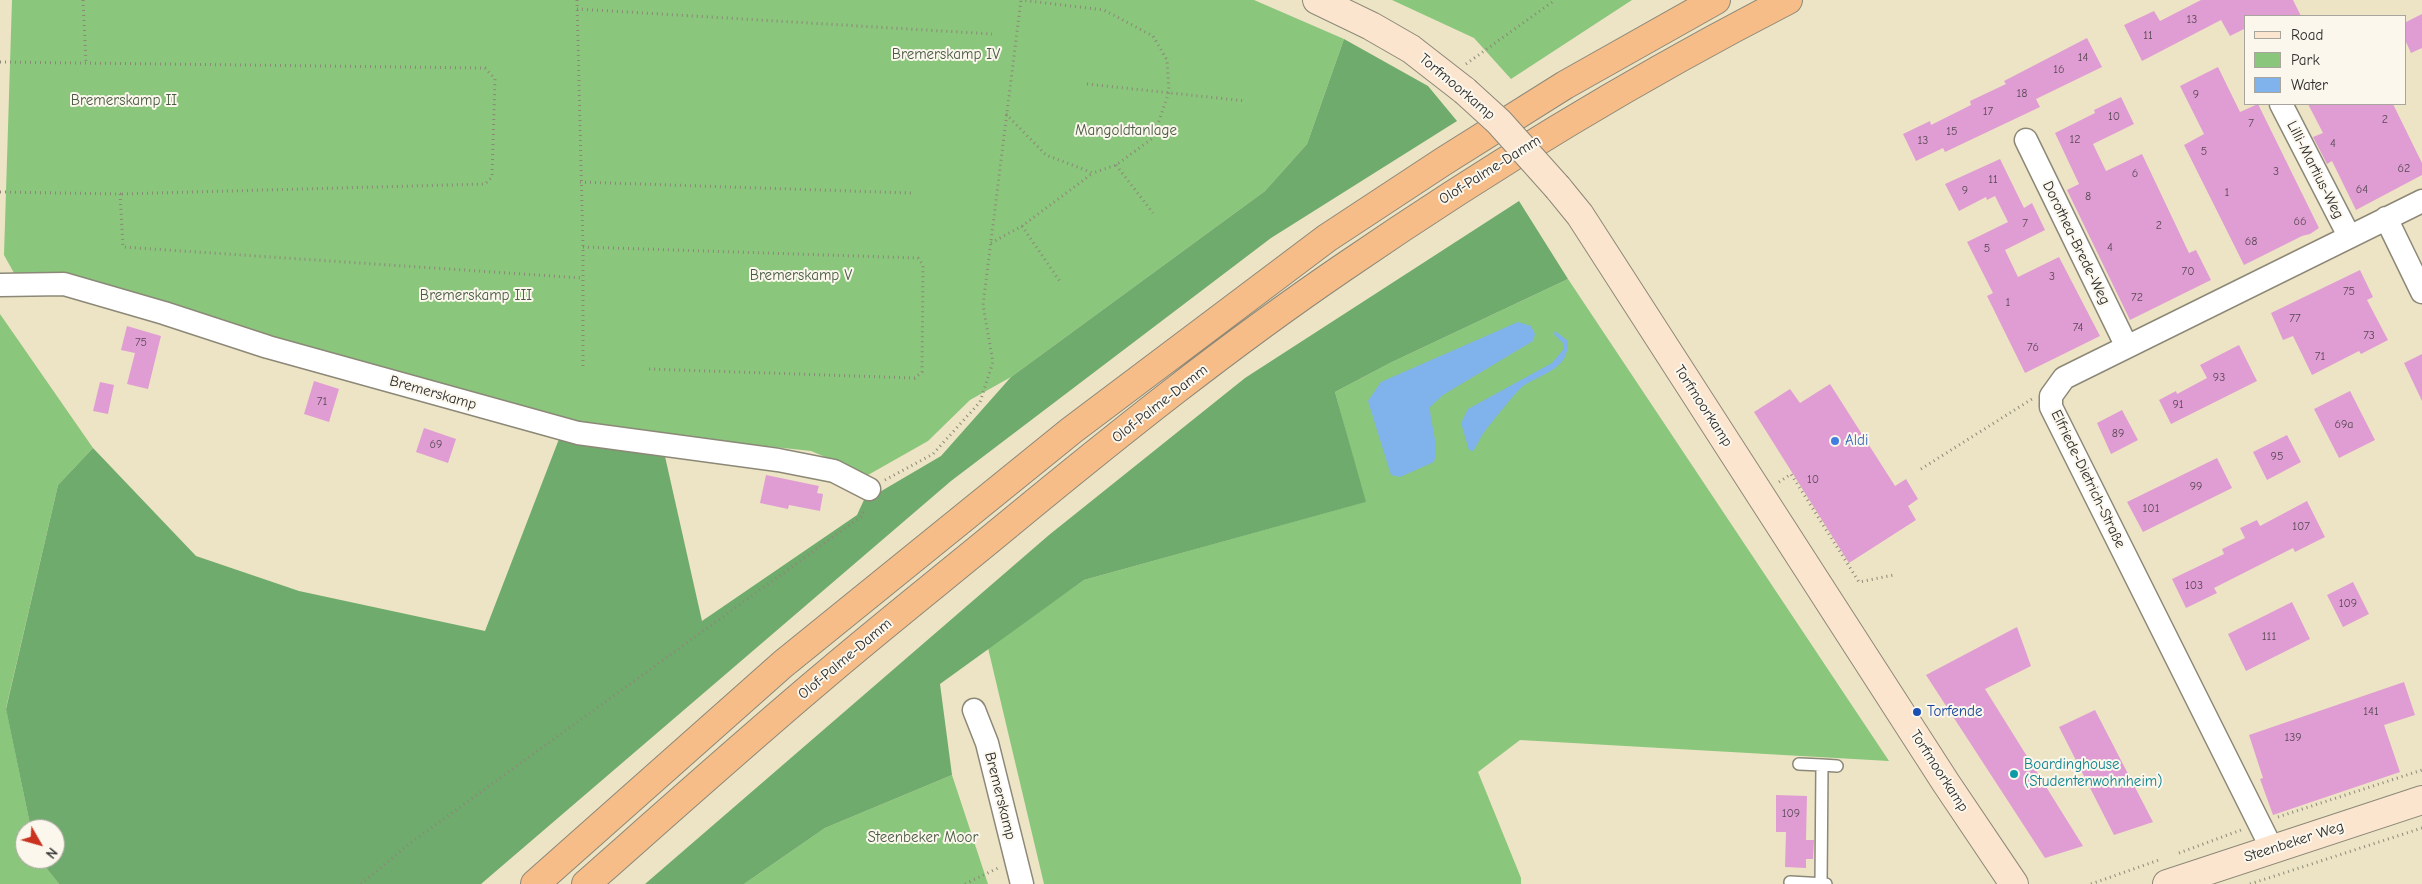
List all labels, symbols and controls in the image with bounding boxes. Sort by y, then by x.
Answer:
house number: 13 [2187,13,2197,27]
legend [2244,15,2407,105]
text: Road [2291,26,2323,44]
house number: 11 [2143,29,2153,43]
park label: Bremerskamp IV [892,46,1000,64]
street label: Torfmoorkamp [1415,50,1499,124]
house number: 14 [2078,51,2088,65]
text: Park [2291,51,2320,69]
house number: 16 [2053,63,2065,77]
text: Water [2291,76,2328,94]
house number: 18 [2017,87,2027,101]
house number: 9 [2193,88,2199,102]
park label: Bremerskamp II [71,92,177,110]
house number: 17 [1983,105,1993,119]
house number: 10 [2108,110,2120,124]
house number: 2 [2382,113,2388,127]
house number: 7 [2248,117,2254,131]
street label: Lilli-Martius-Weg [2283,118,2347,222]
park label: Mangoldtanlage [1075,122,1177,140]
house number: 15 [1946,125,1958,139]
street label: Olof-Palme-Damm [1436,131,1544,209]
house number: 12 [2069,133,2081,147]
house number: 13 [1918,134,1928,148]
house number: 4 [2330,137,2336,151]
house number: 5 [2201,145,2207,159]
house number: 62 [2398,162,2410,176]
house number: 3 [2273,165,2279,179]
house number: 6 [2132,167,2138,181]
house number: 11 [1988,173,1998,187]
street label: Dorothea-Brede-Weg [2038,178,2114,308]
house number: 64 [2356,183,2368,197]
house number: 9 [1962,184,1968,198]
house number: 1 [2225,186,2229,200]
house number: 8 [2085,190,2091,204]
house number: 66 [2293,215,2307,229]
house number: 7 [2022,217,2028,231]
house number: 2 [2156,219,2162,233]
house number: 68 [2245,235,2257,249]
house number: 4 [2107,241,2113,255]
house number: 5 [1984,242,1990,256]
house number: 70 [2182,265,2194,279]
park label: Bremerskamp V [750,267,852,285]
house number: 3 [2049,270,2055,284]
house number: 75 [2343,285,2355,299]
park label: Bremerskamp III [420,287,532,305]
house number: 72 [2131,291,2143,305]
house number: 1 [2006,296,2010,310]
house number: 77 [2289,312,2301,326]
house number: 74 [2073,321,2083,335]
house number: 73 [2363,329,2375,343]
house number: 75 [135,336,147,350]
house number: 76 [2027,341,2039,355]
house number: 71 [2315,350,2325,364]
street label: Olof-Palme-Damm [1108,361,1212,447]
street label: Torfmoorkamp [1670,362,1736,450]
house number: 93 [2213,371,2225,385]
street label: Bremerskamp [387,372,479,414]
house number: 71 [317,395,327,409]
house number: 91 [2172,398,2184,412]
street label: Elfriede-Dietrich-Straße [2047,407,2129,551]
house number: 69a [2334,418,2354,432]
house number: 89 [2112,427,2124,441]
place label: Aldi [1845,432,1868,450]
marker: Aldi [1829,435,1841,447]
house number: 69 [430,438,442,452]
house number: 95 [2271,450,2283,464]
house number: 10 [1807,473,1819,487]
house number: 99 [2190,480,2202,494]
house number: 101 [2143,502,2159,516]
house number: 107 [2292,520,2310,534]
house number: 103 [2185,579,2203,593]
house number: 109 [2339,597,2357,611]
street label: Olof-Palme-Damm [795,615,895,703]
house number: 111 [2262,630,2276,644]
place label: Torfende [1927,703,1983,721]
house number: 141 [2363,705,2379,719]
marker: Torfende [1911,706,1923,718]
street label: Torfmoorkamp [1906,727,1972,815]
house number: 139 [2284,731,2302,745]
street label: Bremerskamp [980,750,1020,842]
place label: Boardinghouse (Studentenwohnheim) [2024,756,2162,791]
marker: Boardinghouse (Studentenwohnheim) [2008,768,2020,780]
house number: 109 [1782,807,1800,821]
street label: Steenbeker Weg [2242,817,2346,867]
north arrow [15,819,65,869]
park label: Steenbeker Moor [868,829,978,847]
text: N [42,844,61,862]

